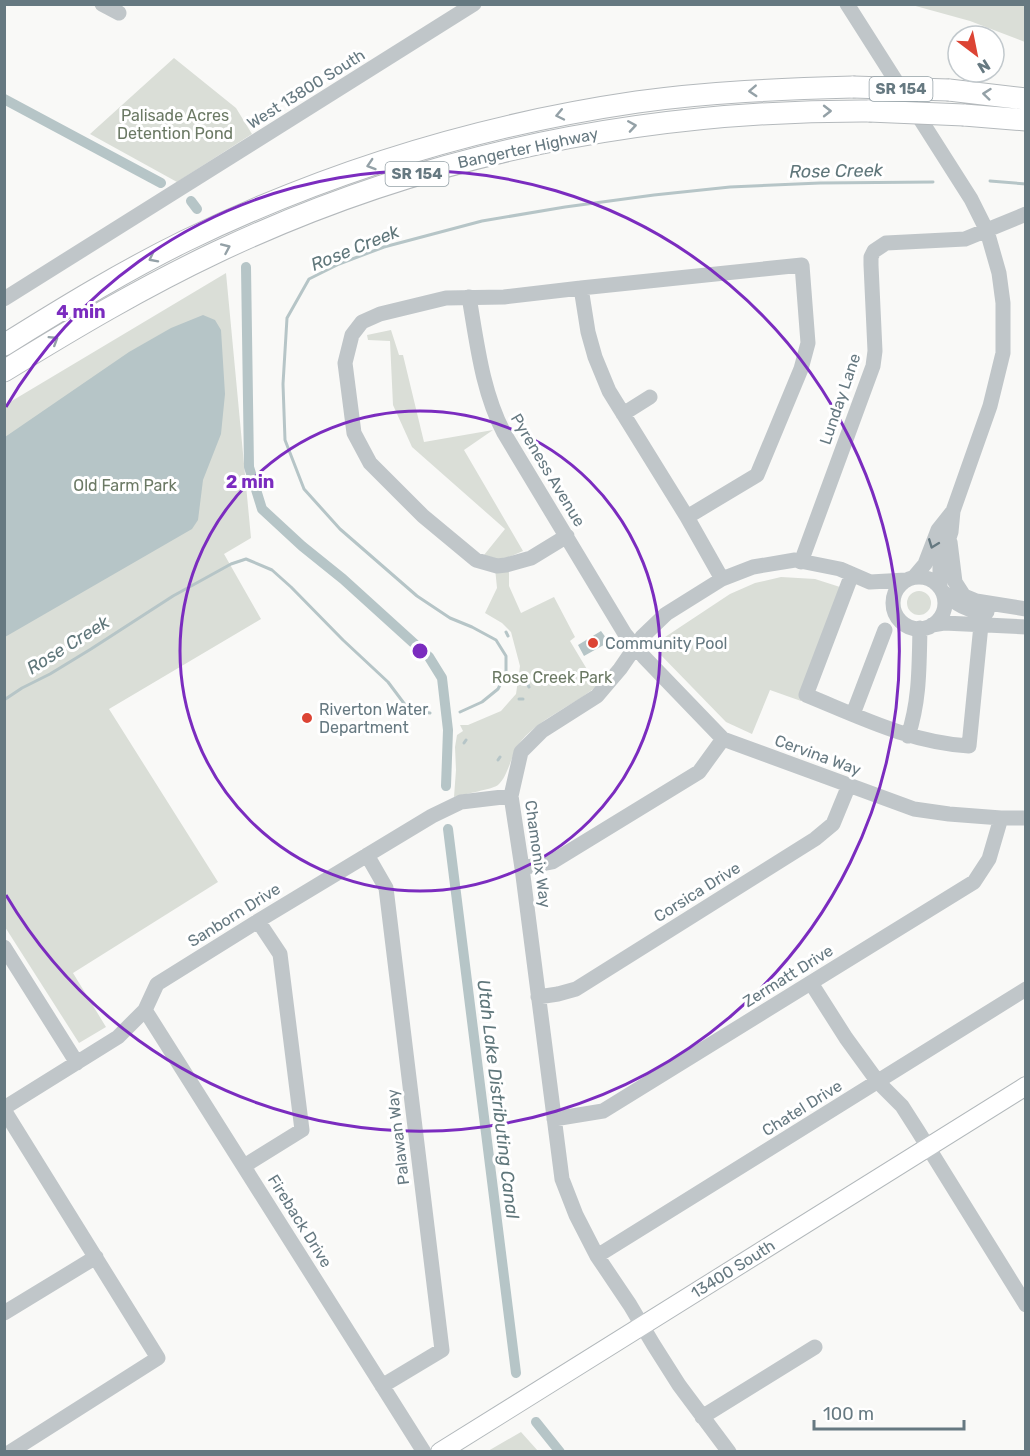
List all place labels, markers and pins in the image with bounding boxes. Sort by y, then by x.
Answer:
place label: Community Pool [605,634,728,653]
marker: Community Pool [586,636,600,650]
centre of rings [410,641,430,661]
place label: Riverton Water Department [319,700,428,737]
marker: Riverton Water Department [300,711,314,725]

